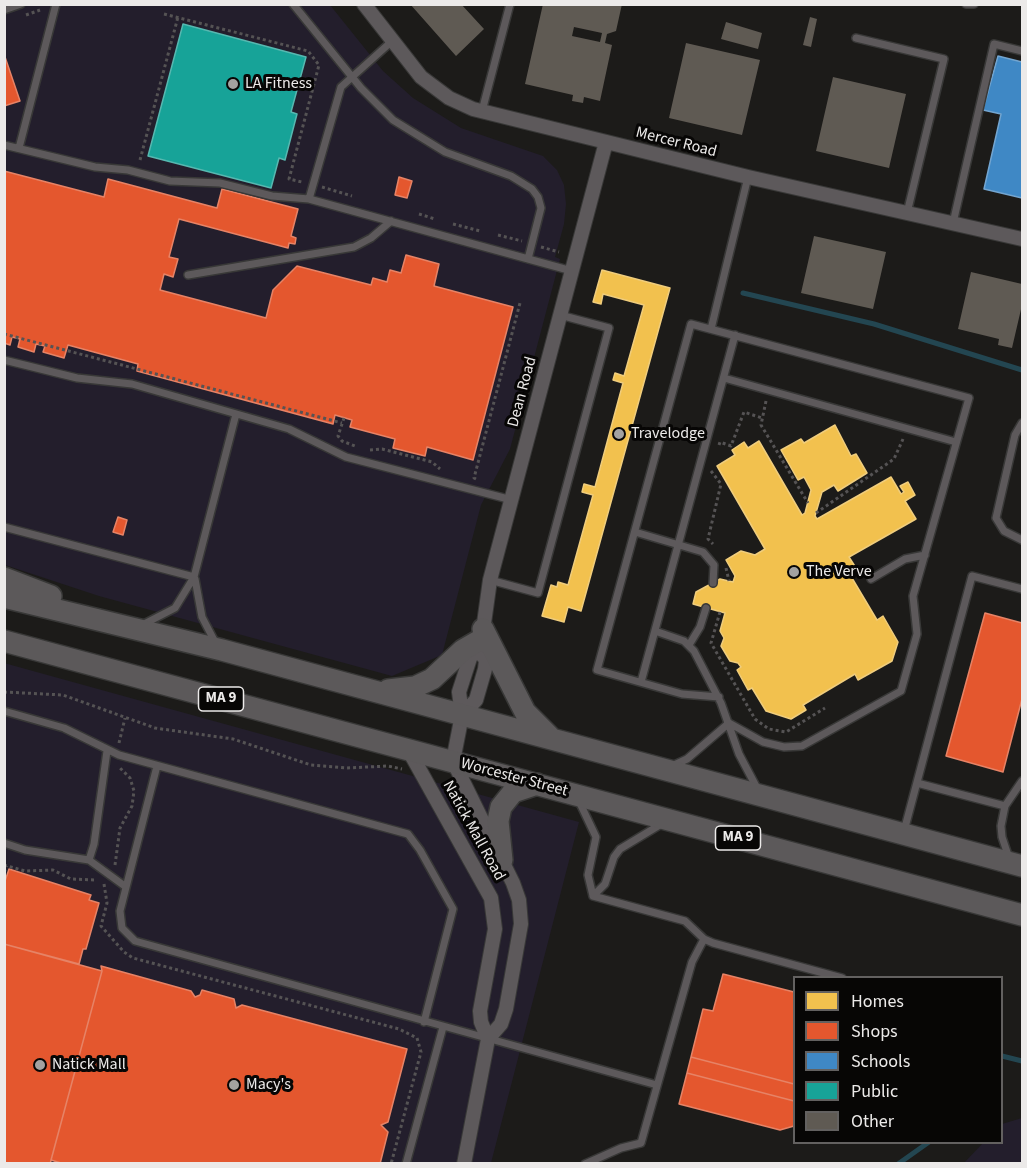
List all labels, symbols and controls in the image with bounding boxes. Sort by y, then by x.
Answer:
place label: LA Fitness [245,74,312,94]
marker: LA Fitness [226,77,240,91]
street label: Mercer Road [633,124,719,162]
street label: Dean Road [504,355,542,429]
place label: Travelodge [631,424,705,444]
marker: Travelodge [612,427,626,441]
place label: The Verve [806,562,872,582]
marker: The Verve [787,565,801,579]
road number: MA 9 [198,687,244,711]
street label: Worcester Street [458,755,570,801]
street label: Natick Mall Road [438,778,508,884]
road number: MA 9 [716,826,760,850]
legend [793,976,1003,1144]
text: Homes [851,989,904,1014]
text: Shops [851,1019,898,1044]
text: Schools [851,1049,910,1074]
place label: Natick Mall [52,1055,126,1075]
marker: Natick Mall [33,1058,47,1072]
place label: Macy's [246,1075,291,1095]
marker: Macy's [227,1078,241,1092]
text: Public [851,1079,898,1104]
text: Other [851,1109,894,1134]

